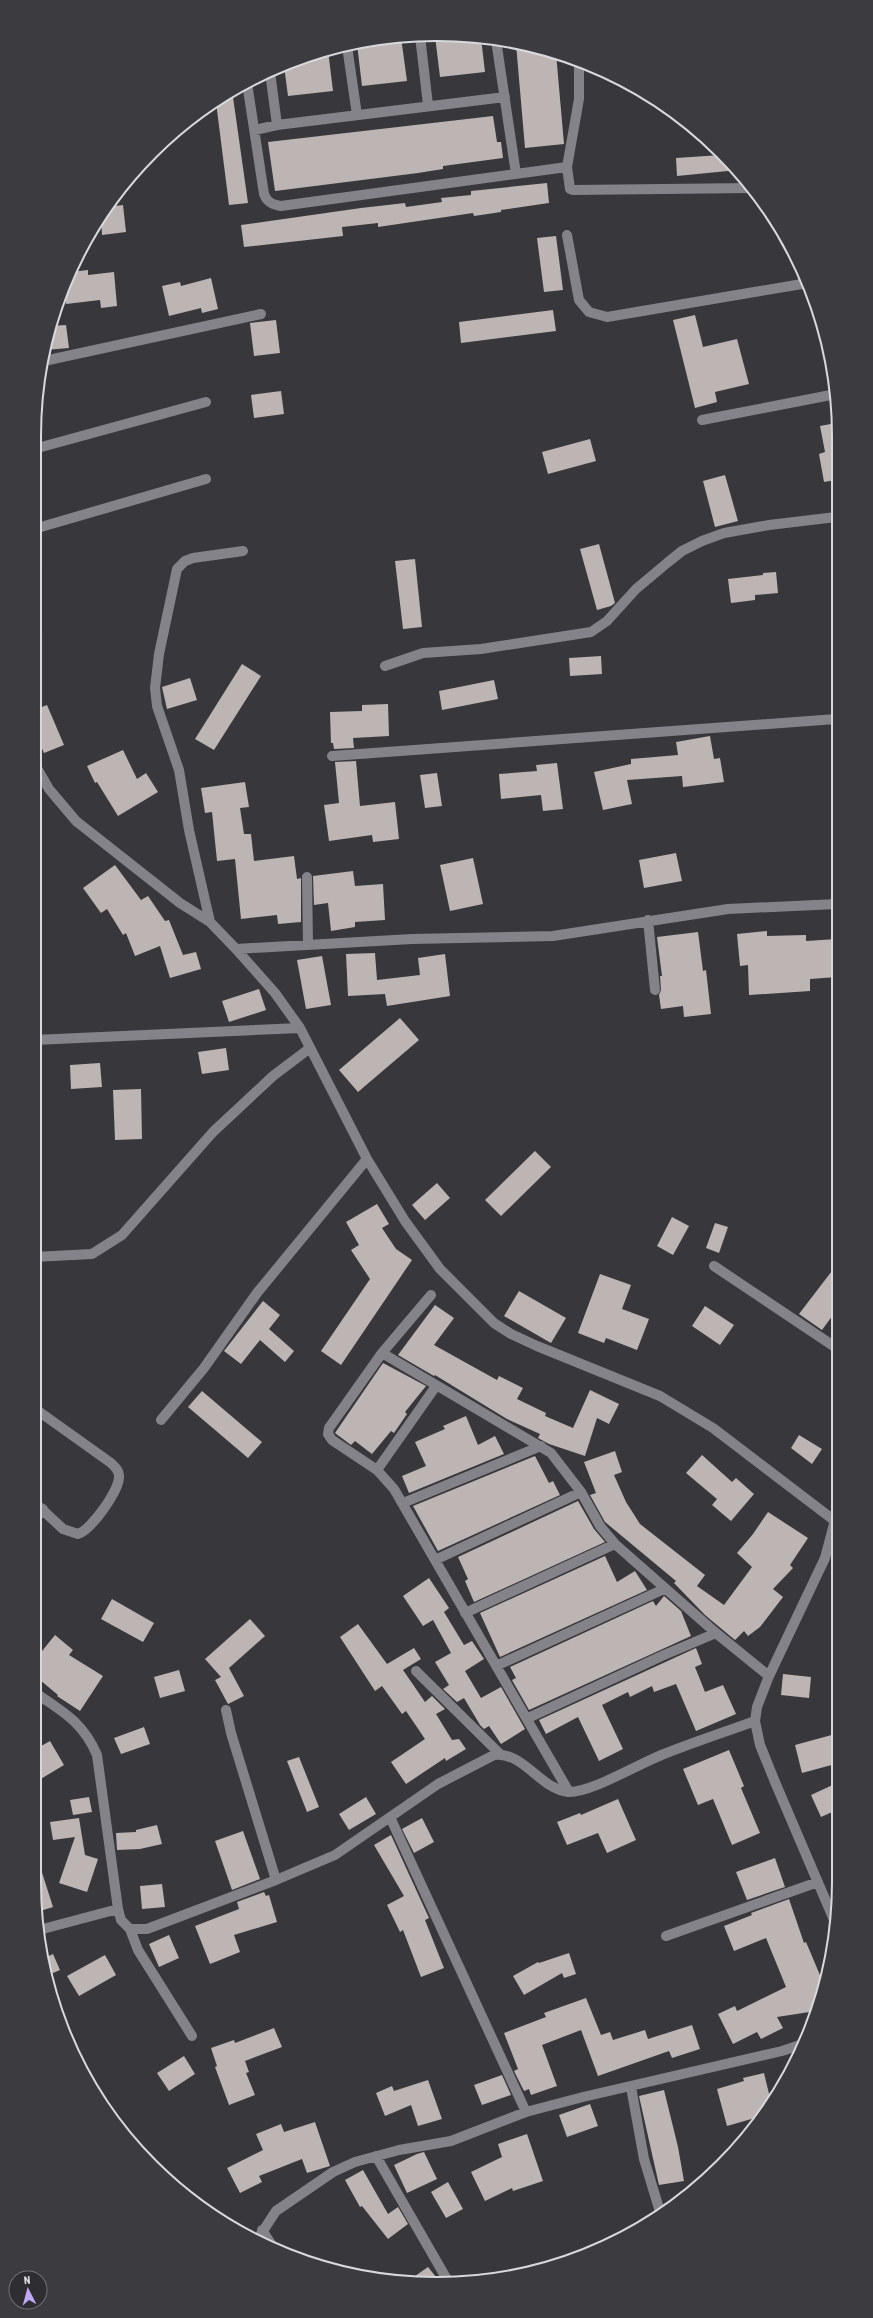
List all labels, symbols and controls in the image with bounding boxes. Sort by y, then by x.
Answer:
north arrow [8,2270,48,2310]
text: N [23,2274,31,2286]

